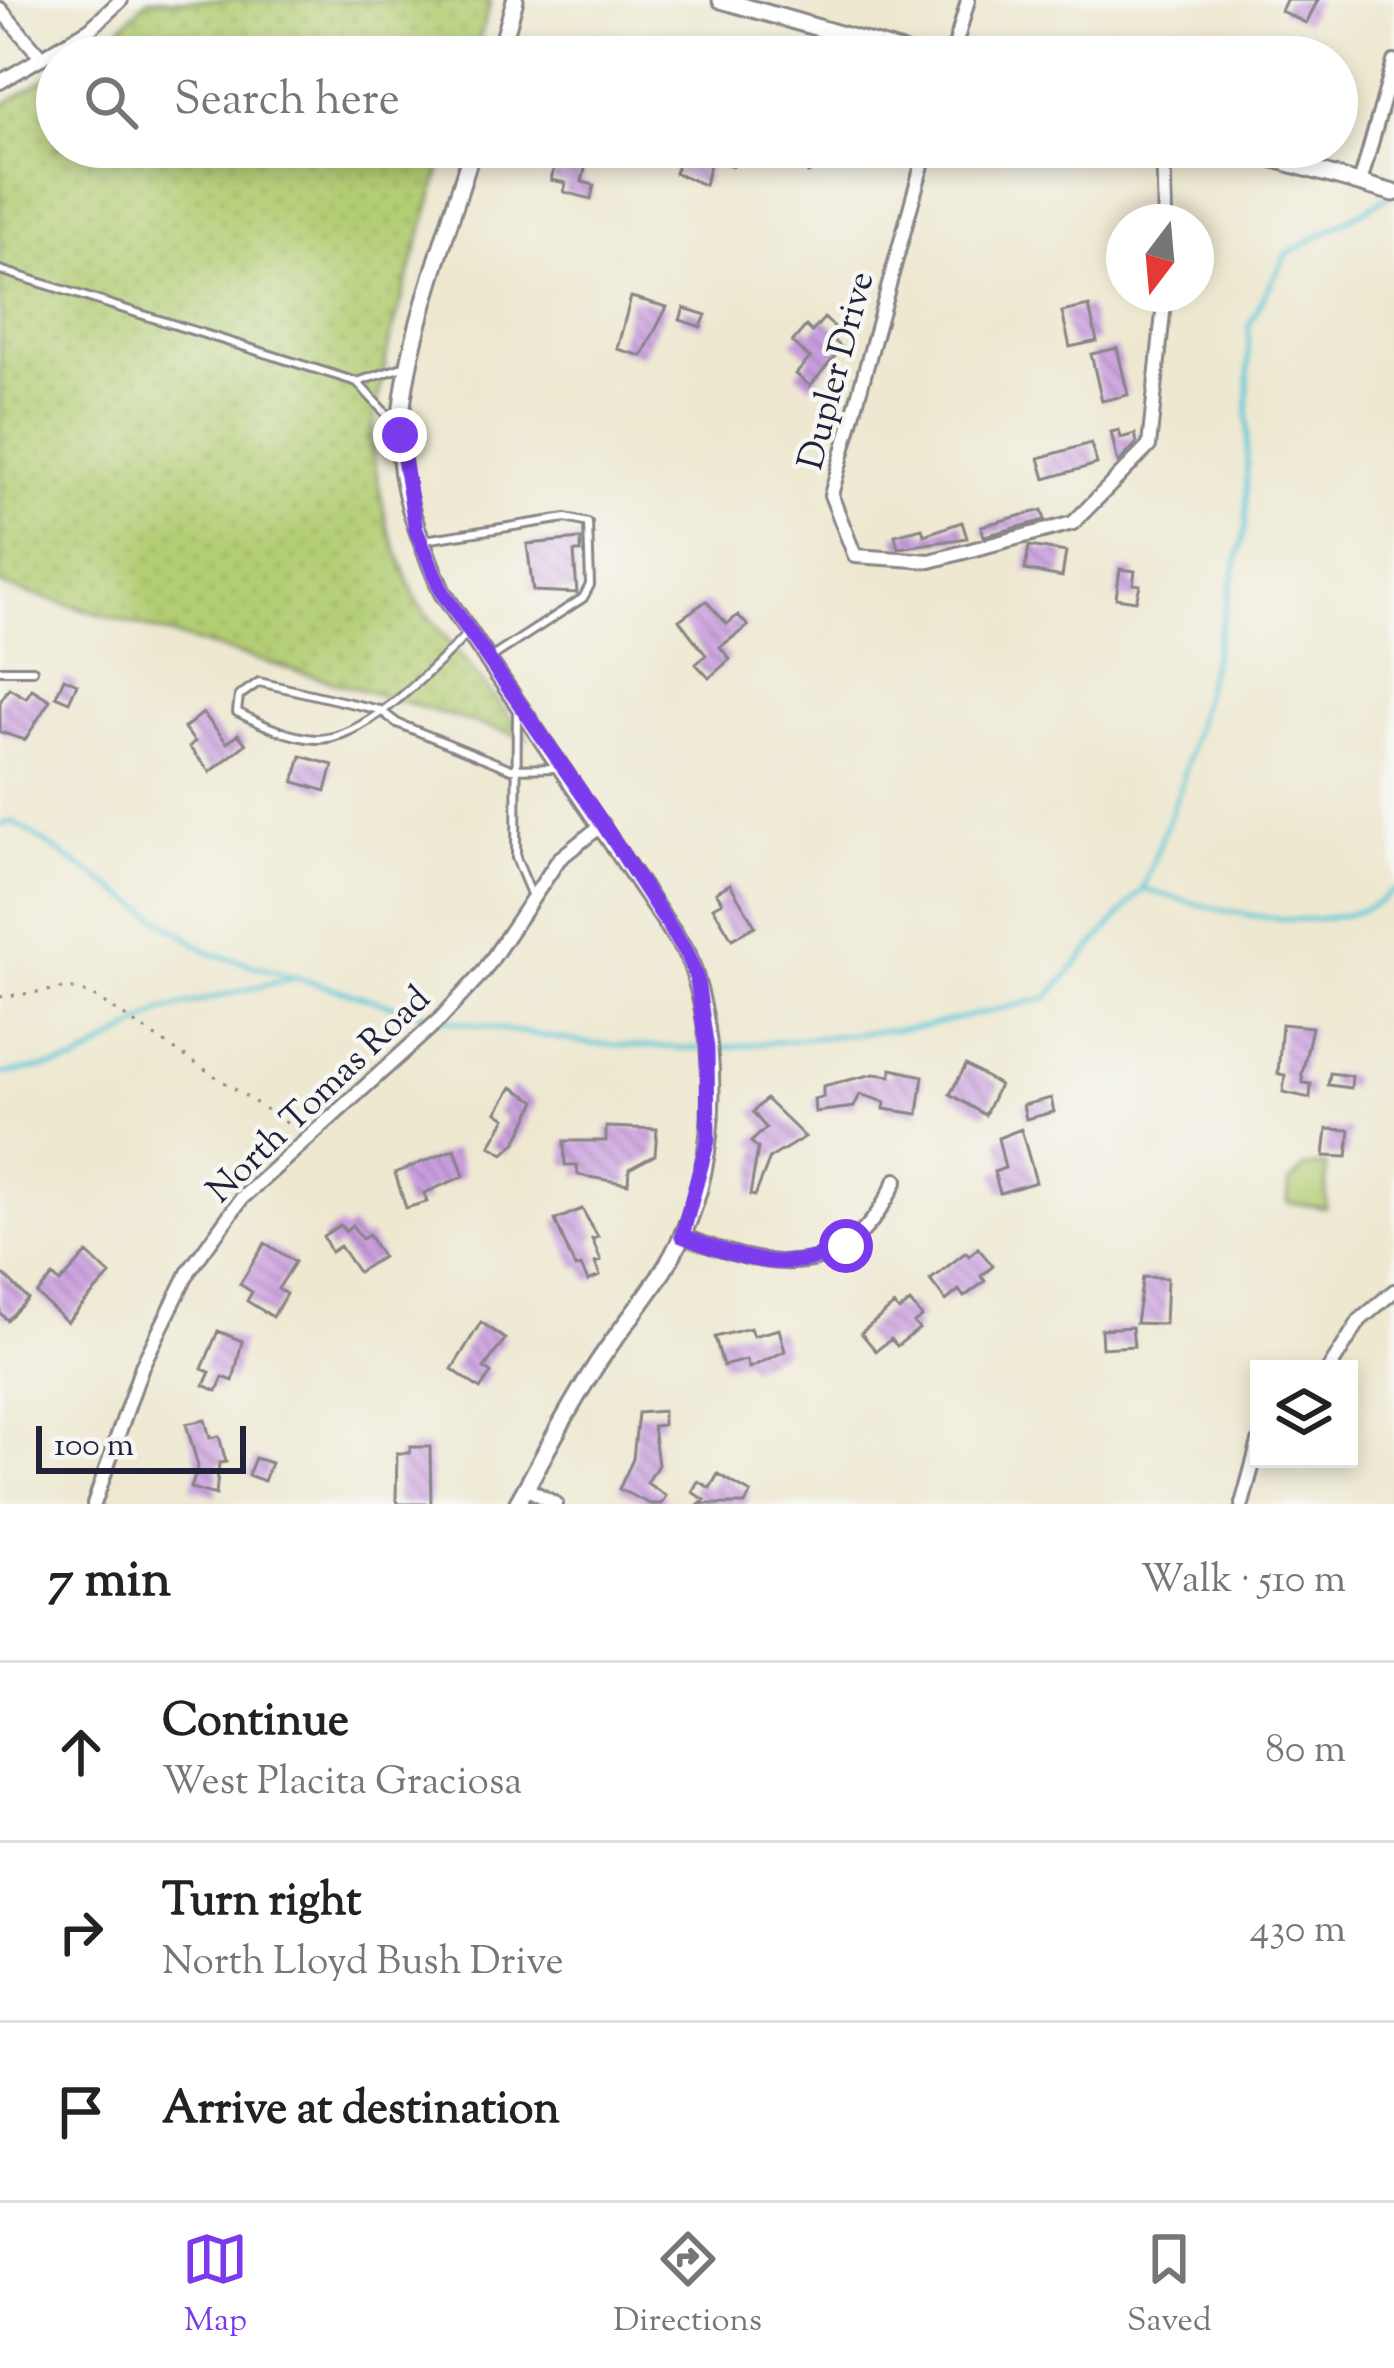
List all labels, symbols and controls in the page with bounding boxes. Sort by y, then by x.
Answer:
search box [36,36,1358,168]
icon: search [78,69,144,135]
text: Search here [174,70,400,135]
north arrow [1106,204,1214,312]
street label: Dupler Drive [786,266,889,476]
route end [373,408,427,462]
street label: North Tomas Road [196,975,443,1217]
route start [819,1219,873,1273]
map controls [1250,1360,1358,1468]
button: layers [1250,1360,1358,1468]
scale bar [36,1420,246,1473]
text: 100 m [54,1423,134,1471]
text: 7 min [48,1546,171,1619]
text: Walk · 510 m [1141,1554,1346,1610]
text: Continue [162,1691,349,1756]
icon: ahead [48,1719,114,1785]
text: 80 m [1265,1724,1346,1780]
text: West Placita Graciosa [162,1756,522,1812]
text: Turn right [162,1871,361,1936]
icon: right [48,1899,114,1965]
text: 430 m [1250,1904,1346,1960]
text: North Lloyd Bush Drive [162,1936,564,1992]
icon: arrive [48,2079,114,2145]
text: Arrive at destination [162,2079,560,2144]
tab: Map [182,2226,248,2346]
tab: Directions [613,2226,762,2346]
tab: Saved [1127,2226,1212,2346]

